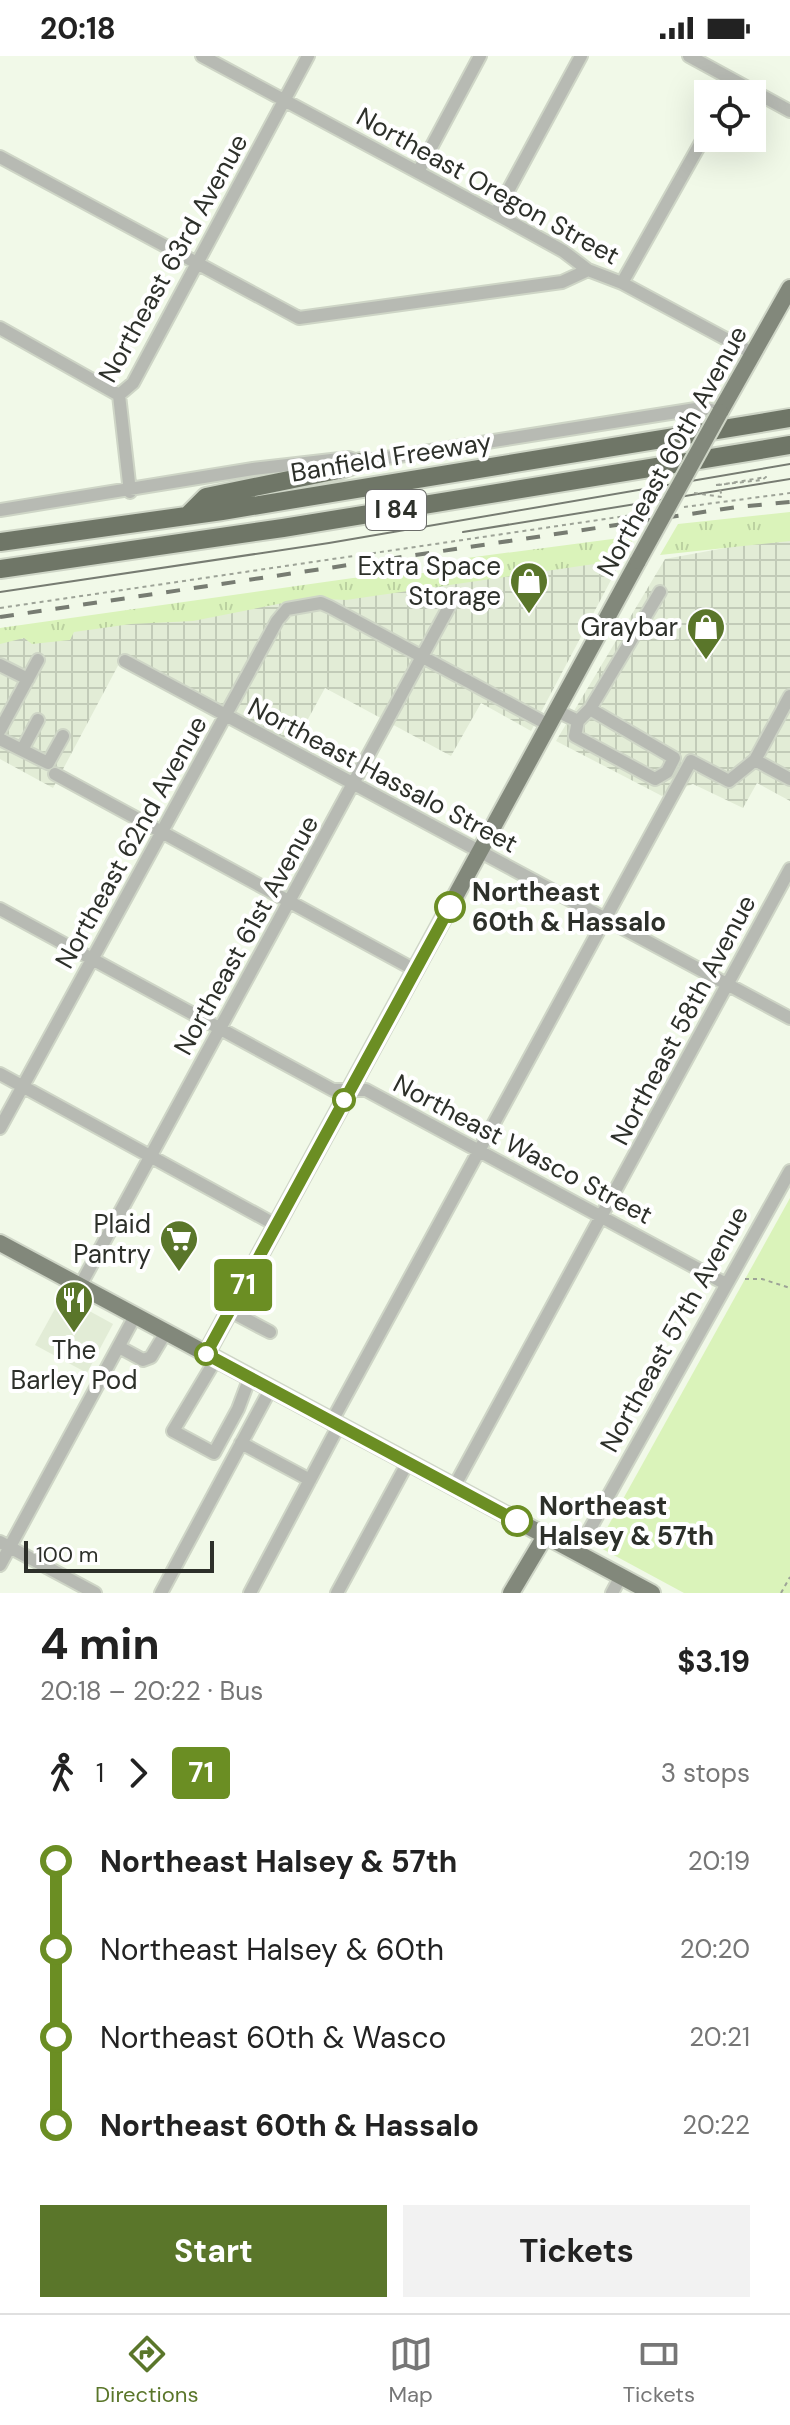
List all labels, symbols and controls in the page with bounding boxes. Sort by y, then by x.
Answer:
text: 20:18 [40,9,116,48]
map controls [694,80,766,152]
button: locate [694,80,766,152]
street label: Northeast Oregon Street [351,99,625,273]
street label: Northeast 63rd Avenue [90,128,256,388]
street label: Northeast 60th Avenue [589,320,755,582]
street label: Banfield Freeway [288,424,494,490]
road number: I 84 [366,490,426,530]
place label: Extra Space Storage [357,549,501,613]
shop icon: Extra Space Storage [508,560,550,615]
shop icon: Graybar [685,606,727,661]
place label: Graybar [580,610,678,644]
street label: Northeast Hassalo Street [242,689,524,861]
street label: Northeast 62nd Avenue [47,710,215,974]
street label: Northeast 61st Avenue [166,809,326,1061]
place label: Northeast 60th & Hassalo [472,875,666,939]
street label: Northeast 58th Avenue [603,889,763,1151]
marker: Northeast 60th & Hassalo [435,892,465,922]
street label: Northeast Wasco Street [388,1066,658,1232]
unlabelled marker [333,1089,355,1111]
street label: Northeast 57th Avenue [592,1200,756,1458]
place label: Plaid Pantry [73,1207,151,1271]
supermarket icon: Plaid Pantry [158,1218,200,1273]
line badge: 71 [207,1259,279,1311]
text: 71 [230,1266,256,1303]
restaurant icon: The Barley Pod [53,1279,95,1334]
place label: The Barley Pod [11,1333,137,1397]
unlabelled marker [195,1343,217,1365]
place label: Northeast Halsey & 57th [539,1489,714,1553]
marker: Northeast Halsey & 57th [502,1506,532,1536]
scale bar [24,1537,214,1573]
text: 100 m [36,1540,98,1569]
text: 4 min [40,1615,160,1673]
text: $3.19 [677,1642,750,1681]
text: 20:18 – 20:22 · Bus [40,1674,263,1708]
icon: walk [40,1751,84,1795]
icon: forward [116,1751,160,1795]
text: 71 [188,1754,214,1791]
text: 1 [96,1756,104,1790]
text: 3 stops [661,1756,750,1790]
text: Northeast Halsey & 57th [100,1842,457,1881]
text: 20:19 [688,1844,750,1878]
text: Northeast Halsey & 60th [100,1930,444,1969]
text: 20:20 [680,1932,750,1966]
text: Northeast 60th & Wasco [100,2018,446,2057]
text: 20:21 [689,2020,750,2054]
text: Northeast 60th & Hassalo [100,2106,479,2145]
text: 20:22 [682,2108,750,2142]
button: Start [40,2205,387,2297]
button: Tickets [403,2205,750,2297]
tab: Directions [95,2332,199,2409]
tab: Map [389,2332,433,2409]
tab: Tickets [623,2332,695,2409]

